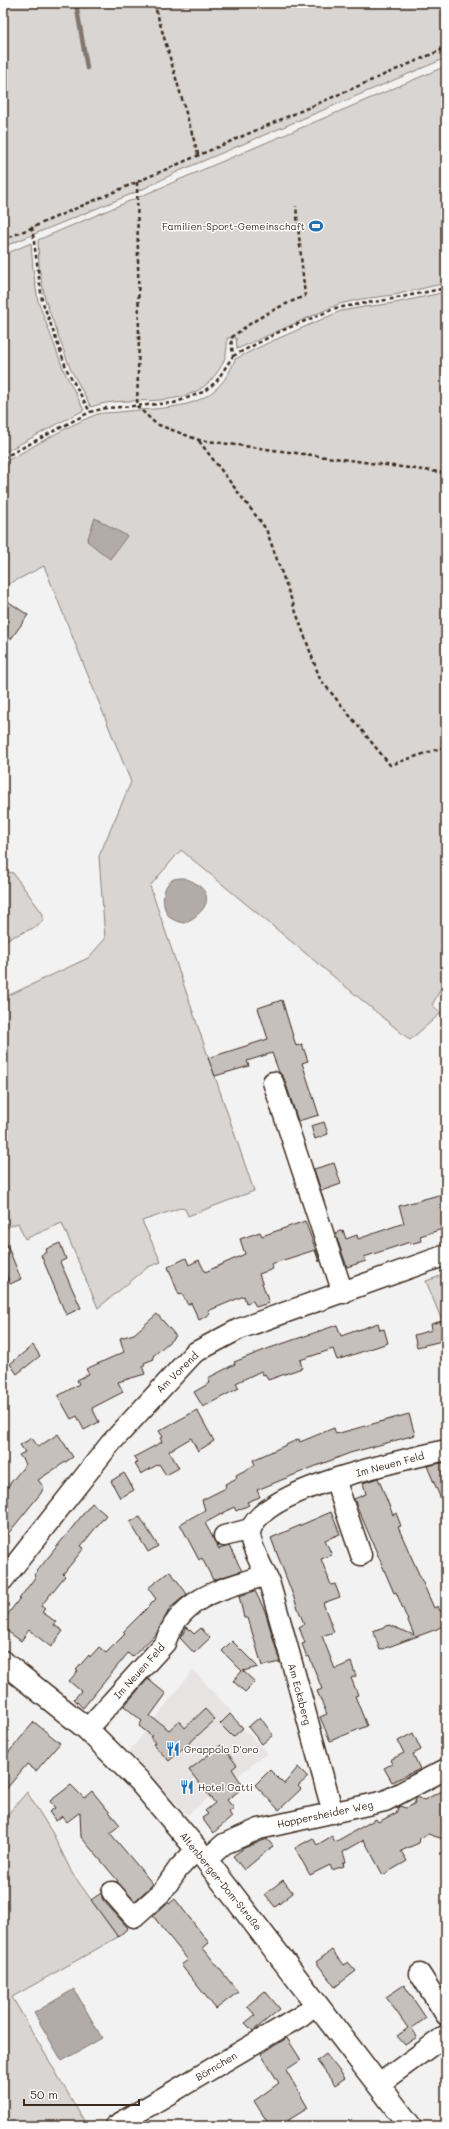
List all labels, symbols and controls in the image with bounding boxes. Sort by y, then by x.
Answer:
sports icon: Familien-Sport-Gemeinschaft [308,218,324,234]
place label: Familien-Sport-Gemeinschaft [162,219,305,233]
street label: Am Vorend [153,1348,201,1396]
street label: Im Neuen Feld [354,1448,426,1480]
street label: Im Neuen Feld [110,1640,168,1702]
street label: Am Ecksberg [285,1662,315,1727]
restaurant icon: Grappolo D'oro [165,1741,181,1757]
place label: Grappolo D'oro [184,1742,259,1756]
restaurant icon: Hotel Gatti [179,1779,195,1795]
place label: Hotel Gatti [198,1780,253,1794]
street label: Hoppersheider Weg [276,1797,375,1831]
street label: Altenberger-Dom-Straße [177,1829,265,1933]
street label: Börnchen [193,2048,239,2084]
scale bar [24,2081,139,2107]
text: 50 m [30,2086,58,2102]

